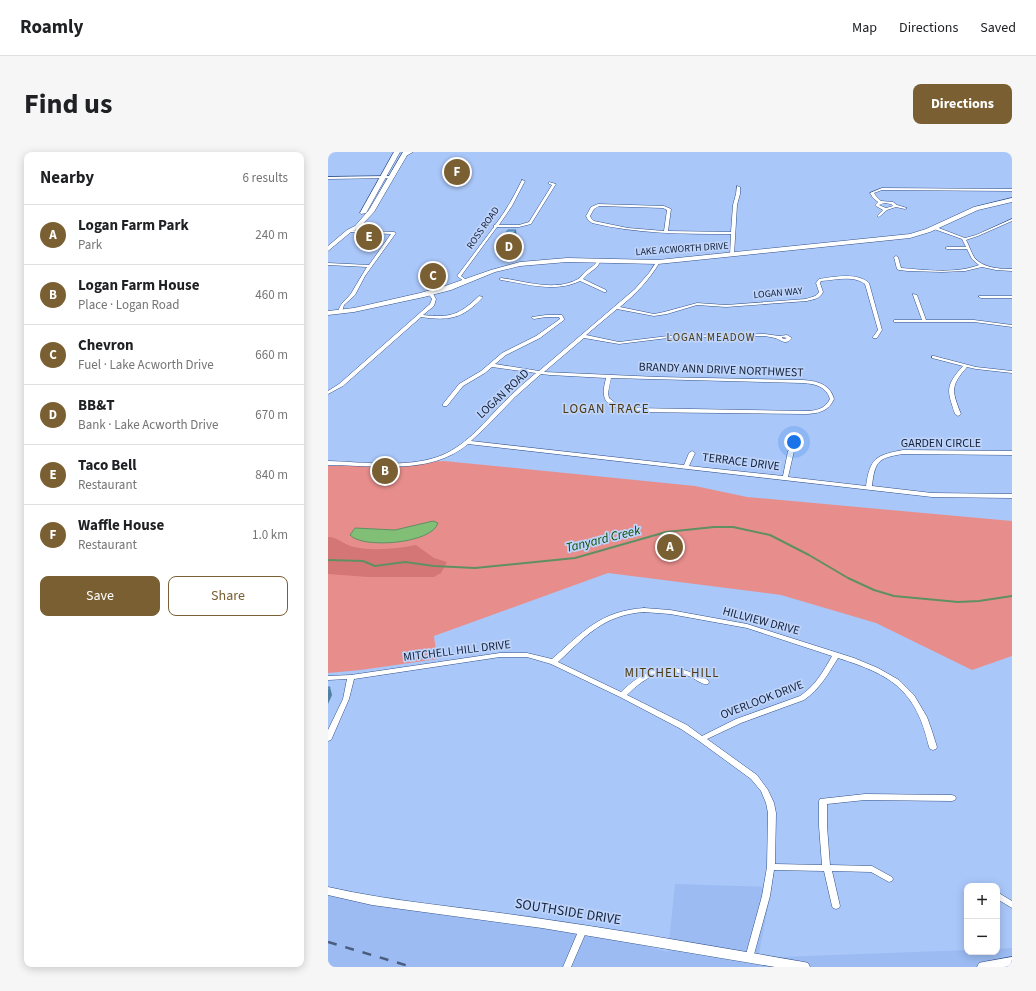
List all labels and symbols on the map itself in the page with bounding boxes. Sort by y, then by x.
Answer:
pin: F [444,157,470,187]
street label: ROSS ROAD [463,204,503,252]
pin: E [356,222,382,252]
pin: D [496,232,522,262]
street label: LAKE ACWORTH DRIVE [635,239,729,259]
pin: C [420,261,446,291]
street label: LOGAN WAY [753,284,803,302]
district label: LOGAN MEADOW [667,330,755,345]
street label: BRANDY ANN DRIVE NORTHWEST [638,359,804,381]
street label: LOGAN ROAD [473,365,533,423]
district label: LOGAN TRACE [562,400,650,418]
your location [784,432,804,452]
street label: GARDEN CIRCLE [901,435,981,452]
street label: TERRACE DRIVE [701,449,781,475]
pin: B [372,456,398,486]
water label: Tanyard Creek [564,521,643,557]
pin: A [657,532,683,562]
street label: HILLVIEW DRIVE [721,603,801,639]
street label: MITCHELL HILL DRIVE [402,636,512,666]
district label: MITCHELL HILL [624,664,720,682]
street label: OVERLOOK DRIVE [718,676,806,724]
street label: SOUTHSIDE DRIVE [513,894,623,930]

